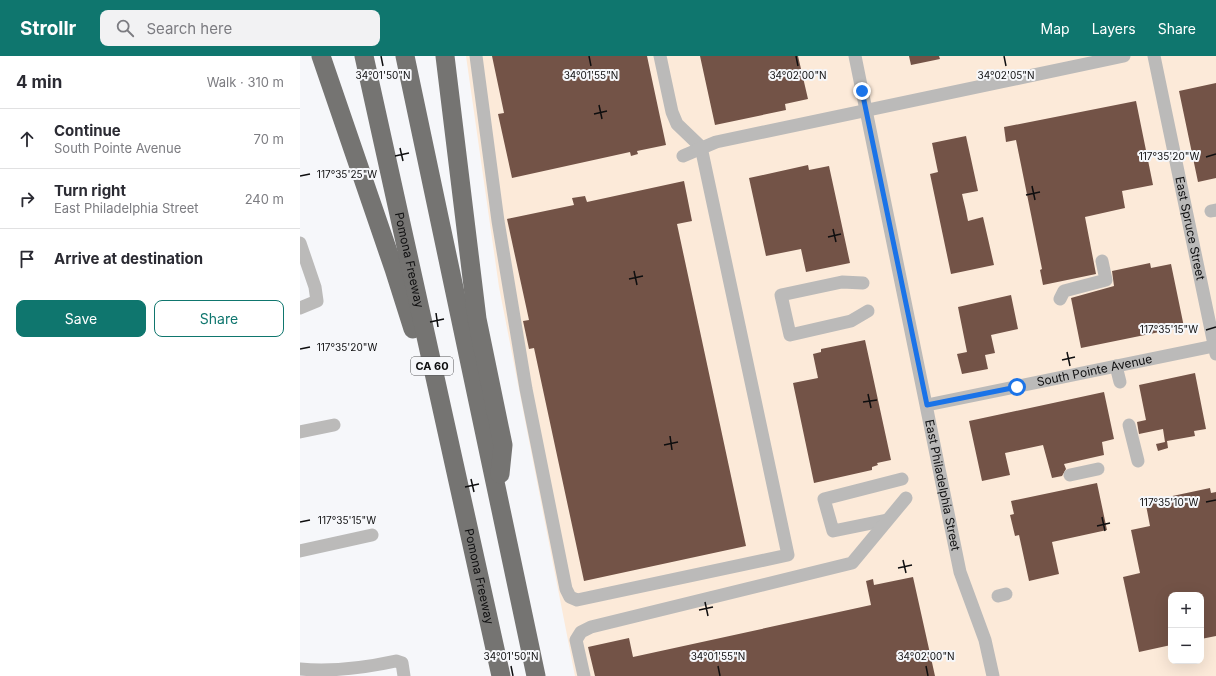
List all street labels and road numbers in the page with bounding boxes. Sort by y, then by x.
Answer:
street label: East Spruce Street [1172,175,1208,281]
street label: Pomona Freeway [392,211,428,310]
street label: South Pointe Avenue [1035,351,1154,389]
road number: CA 60 [411,357,453,375]
street label: East Philadelphia Street [922,418,964,552]
street label: Pomona Freeway [462,527,497,626]

